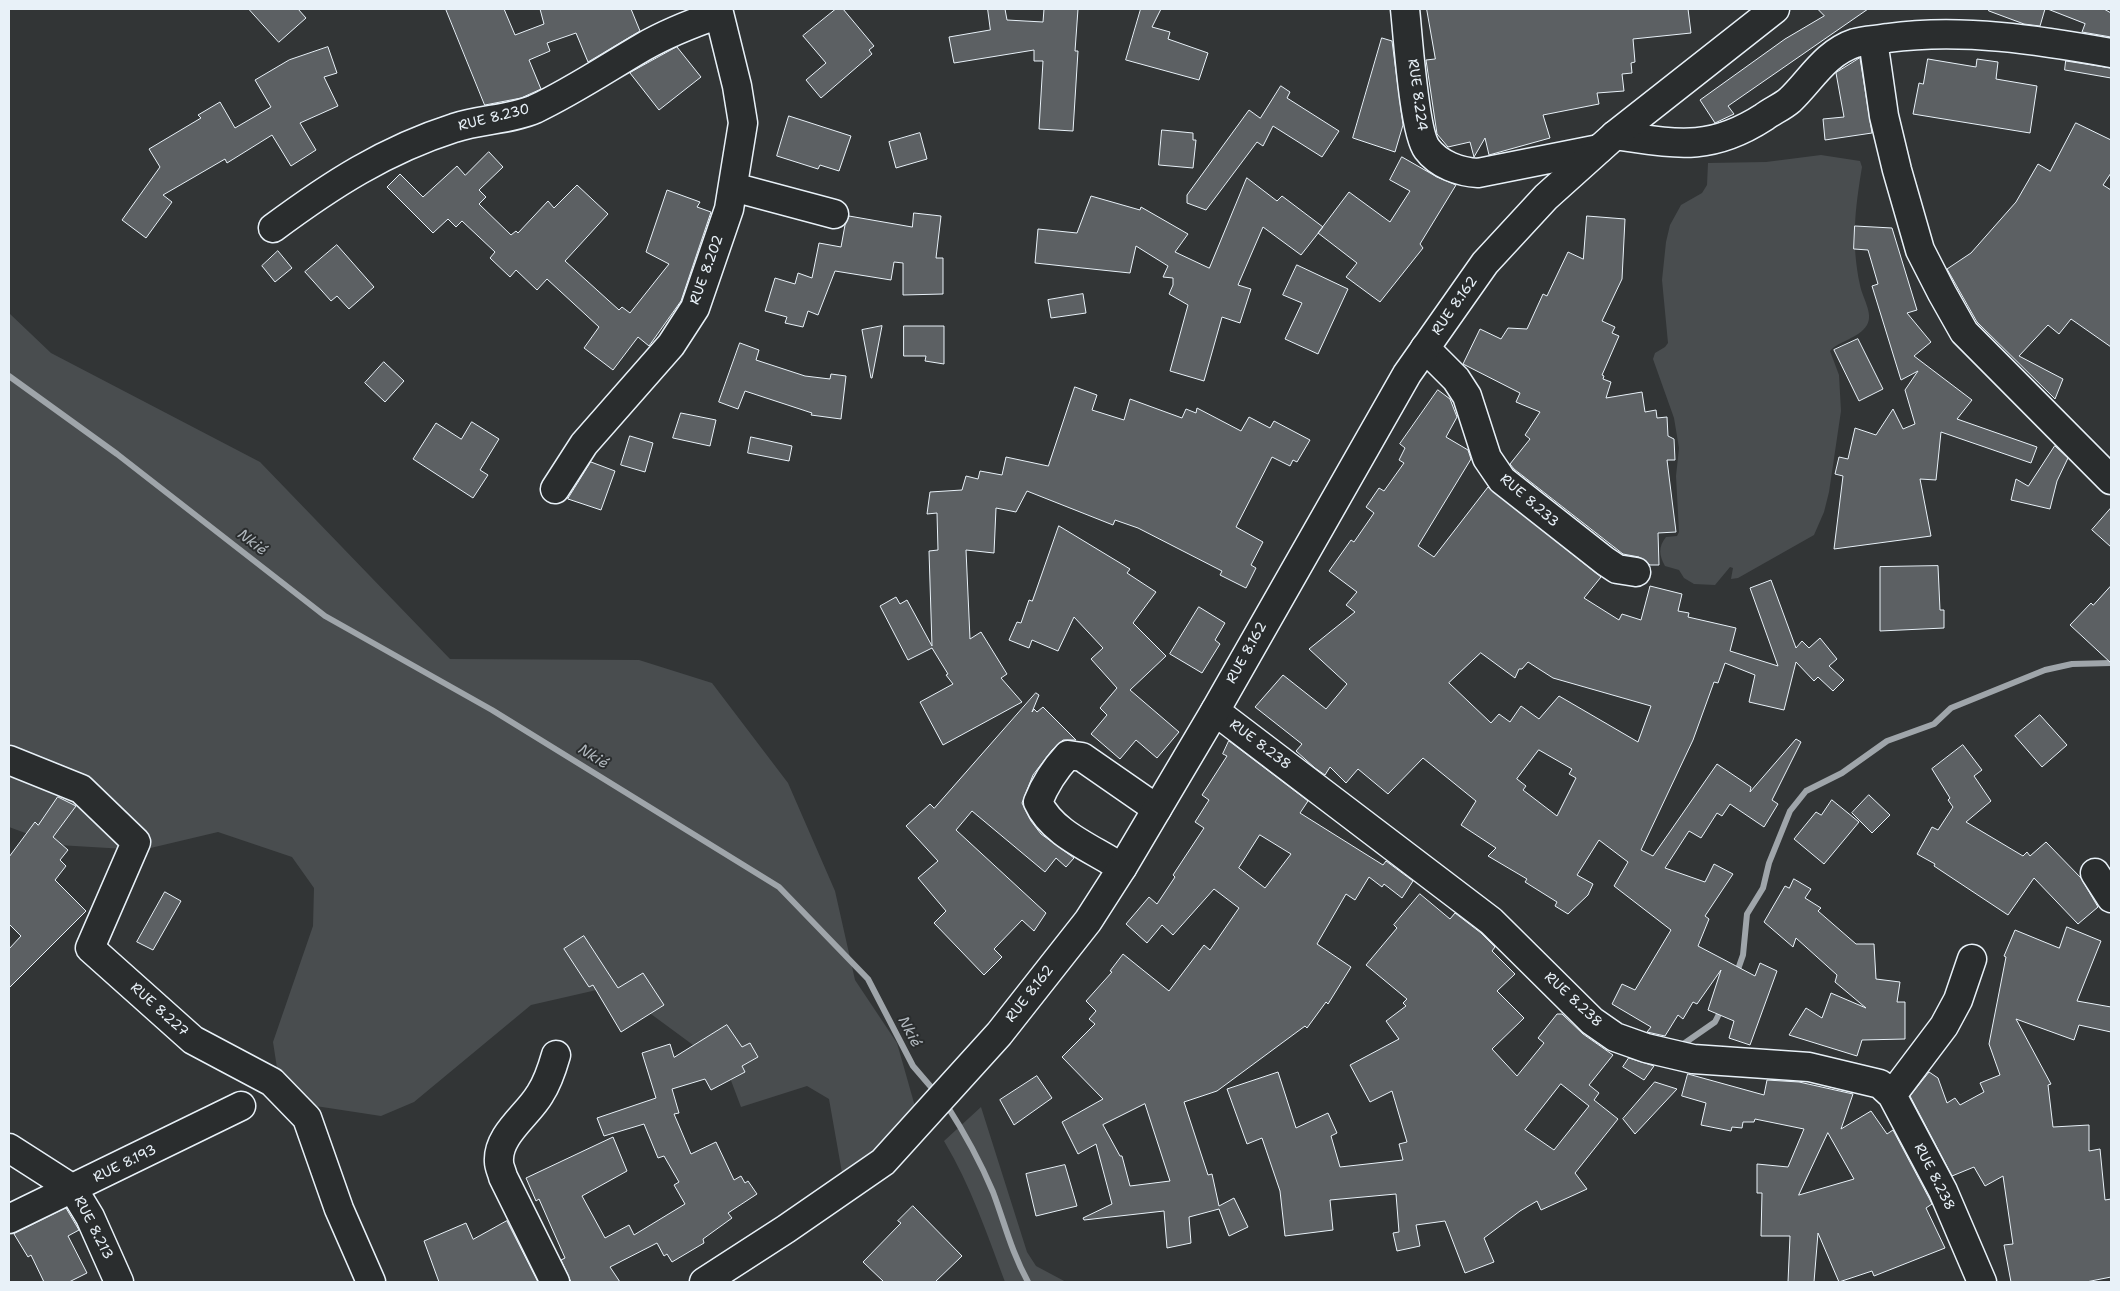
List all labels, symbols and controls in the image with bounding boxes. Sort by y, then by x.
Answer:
street label: RUE 8.224 [1404,58,1430,132]
street label: RUE 8.230 [456,101,532,135]
street label: RUE 8.202 [687,233,727,307]
street label: RUE 8.162 [1429,273,1481,339]
street label: RUE 8.233 [1496,471,1562,531]
water label: Nkié [234,526,270,560]
street label: RUE 8.162 [1223,619,1271,687]
street label: RUE 8.238 [1226,716,1294,774]
water label: Nkié [574,741,612,773]
street label: RUE 8.162 [1002,962,1058,1026]
street label: RUE 8.238 [1541,969,1605,1031]
street label: RUE 8.227 [126,980,192,1040]
water label: Nkié [893,1013,925,1051]
street label: RUE 8.238 [1910,1141,1958,1213]
street label: RUE 8.193 [91,1142,159,1186]
street label: RUE 8.213 [70,1194,116,1262]

